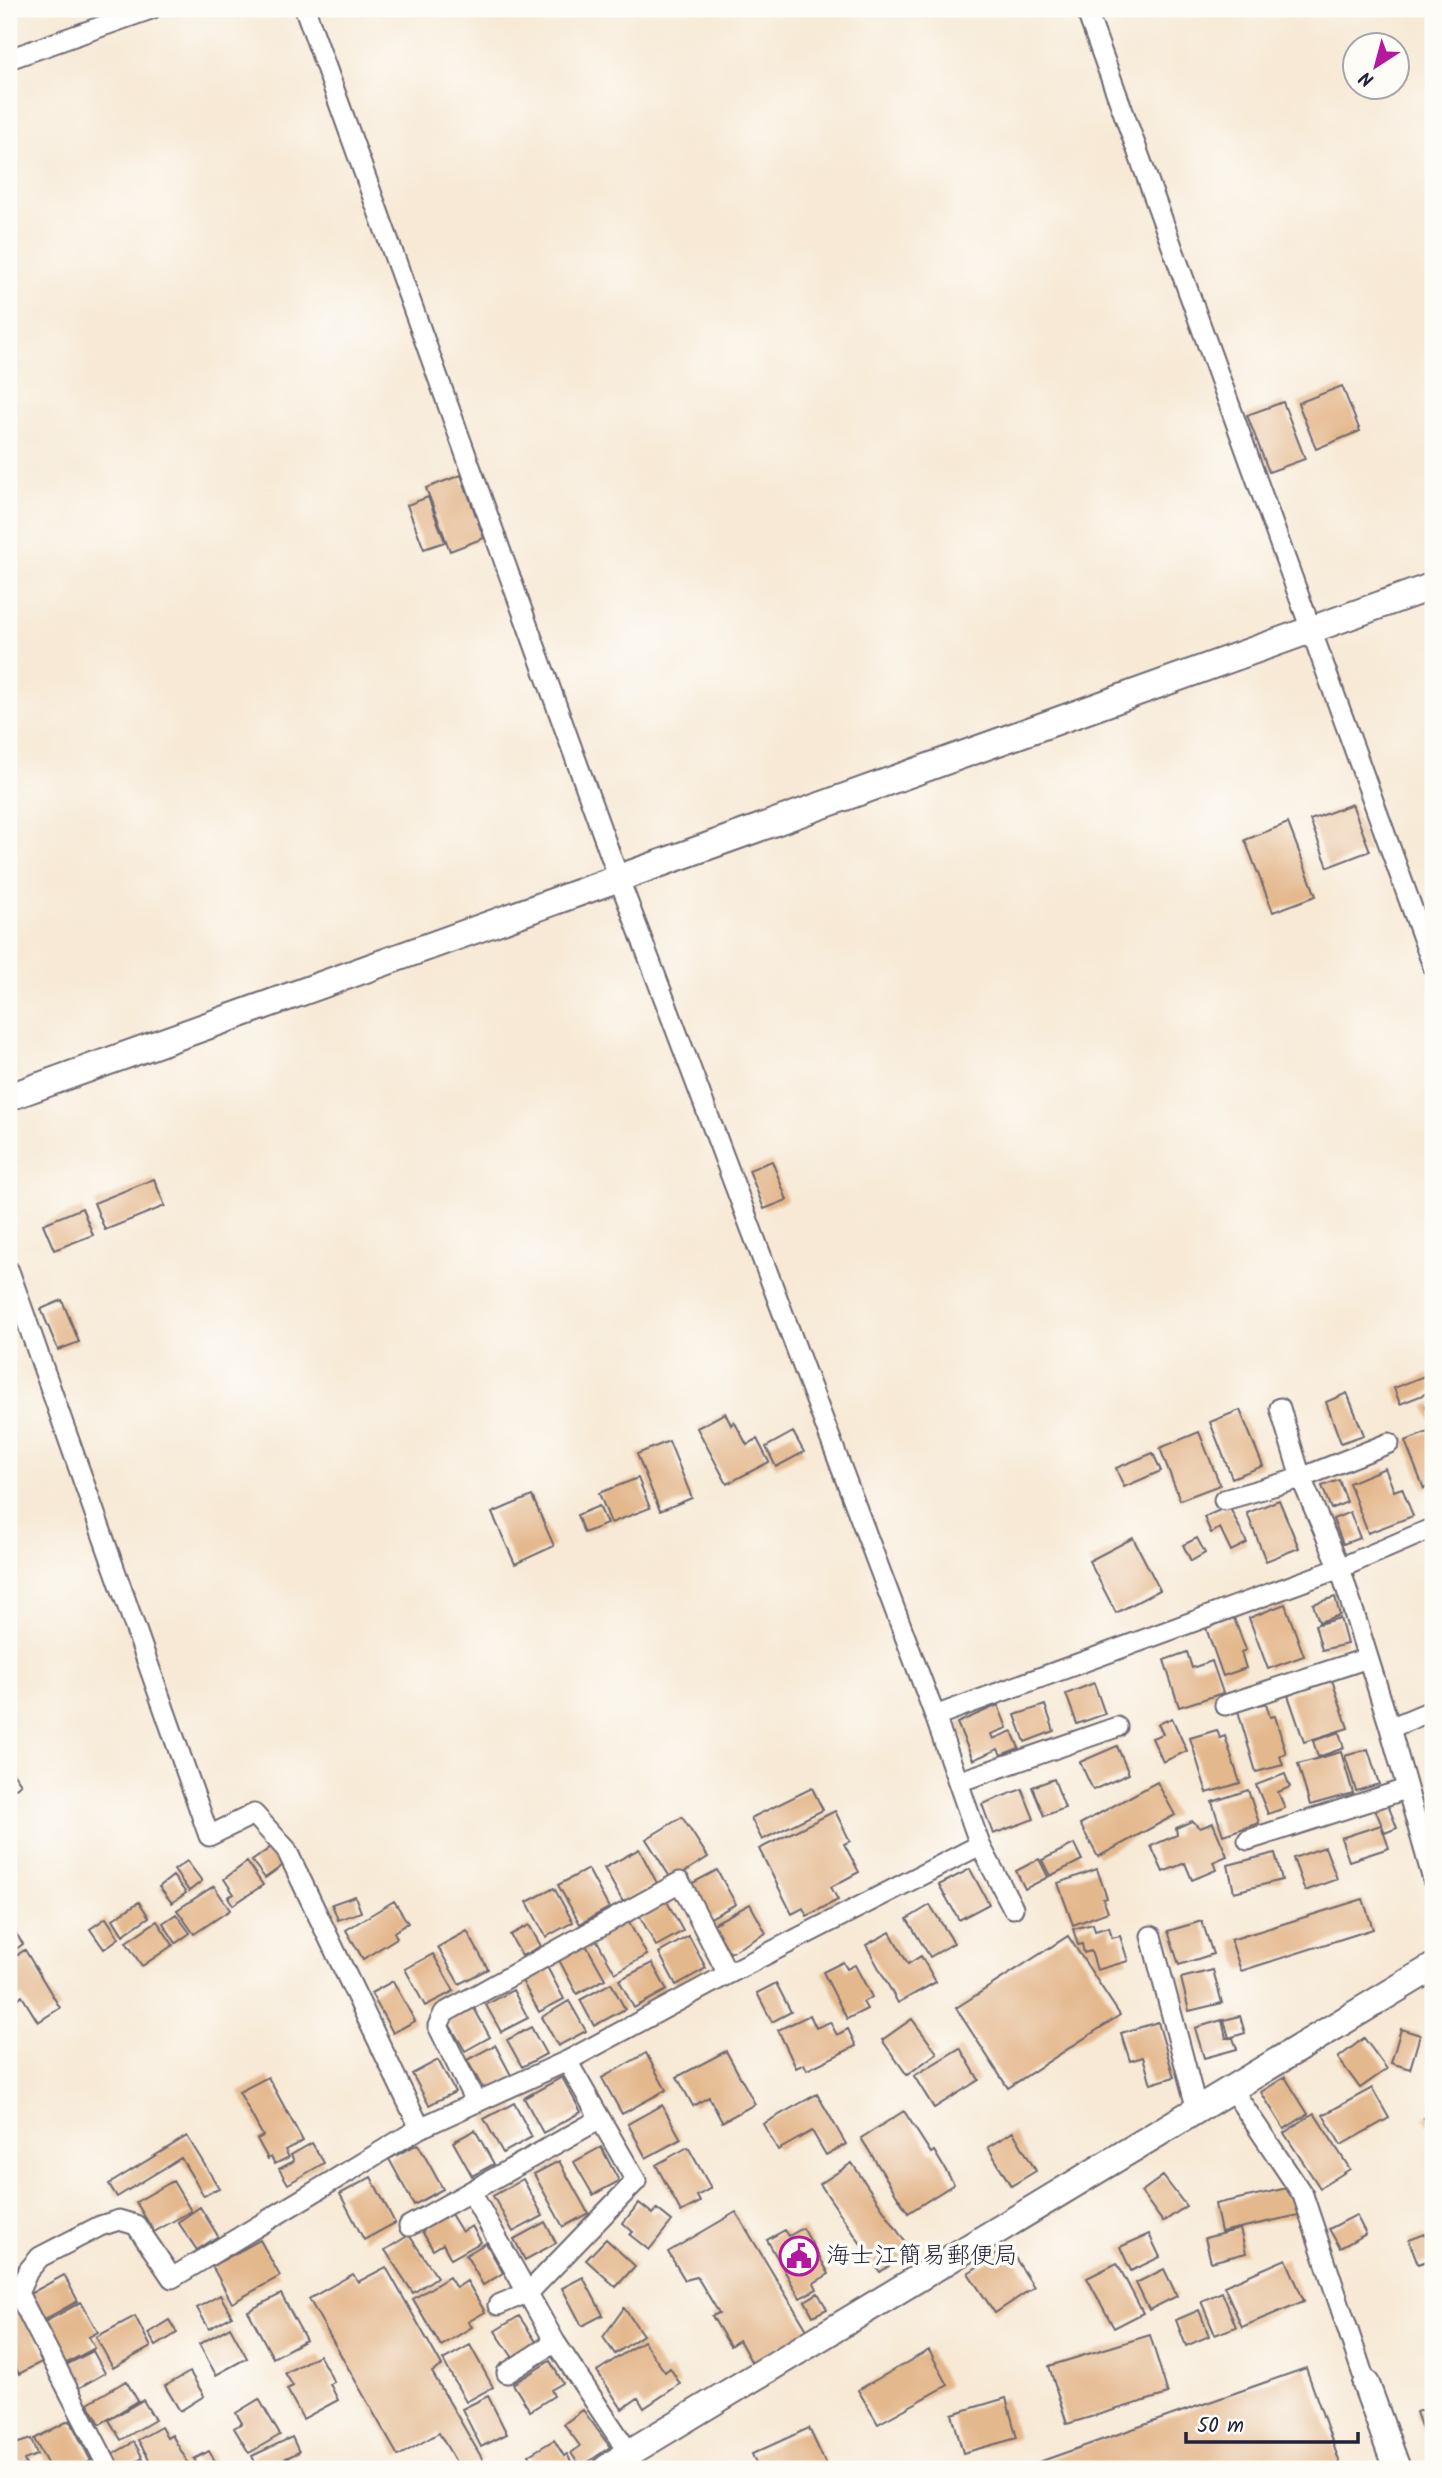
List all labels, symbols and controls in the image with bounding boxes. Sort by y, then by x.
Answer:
north arrow [1340,32,1410,102]
text: N [1354,62,1381,94]
public building icon: 海士江簡易郵便局 [778,2235,820,2277]
place label: 海士江簡易郵便局 [826,2237,1018,2276]
scale bar [1186,2401,1358,2445]
text: 50 m [1197,2410,1244,2443]

